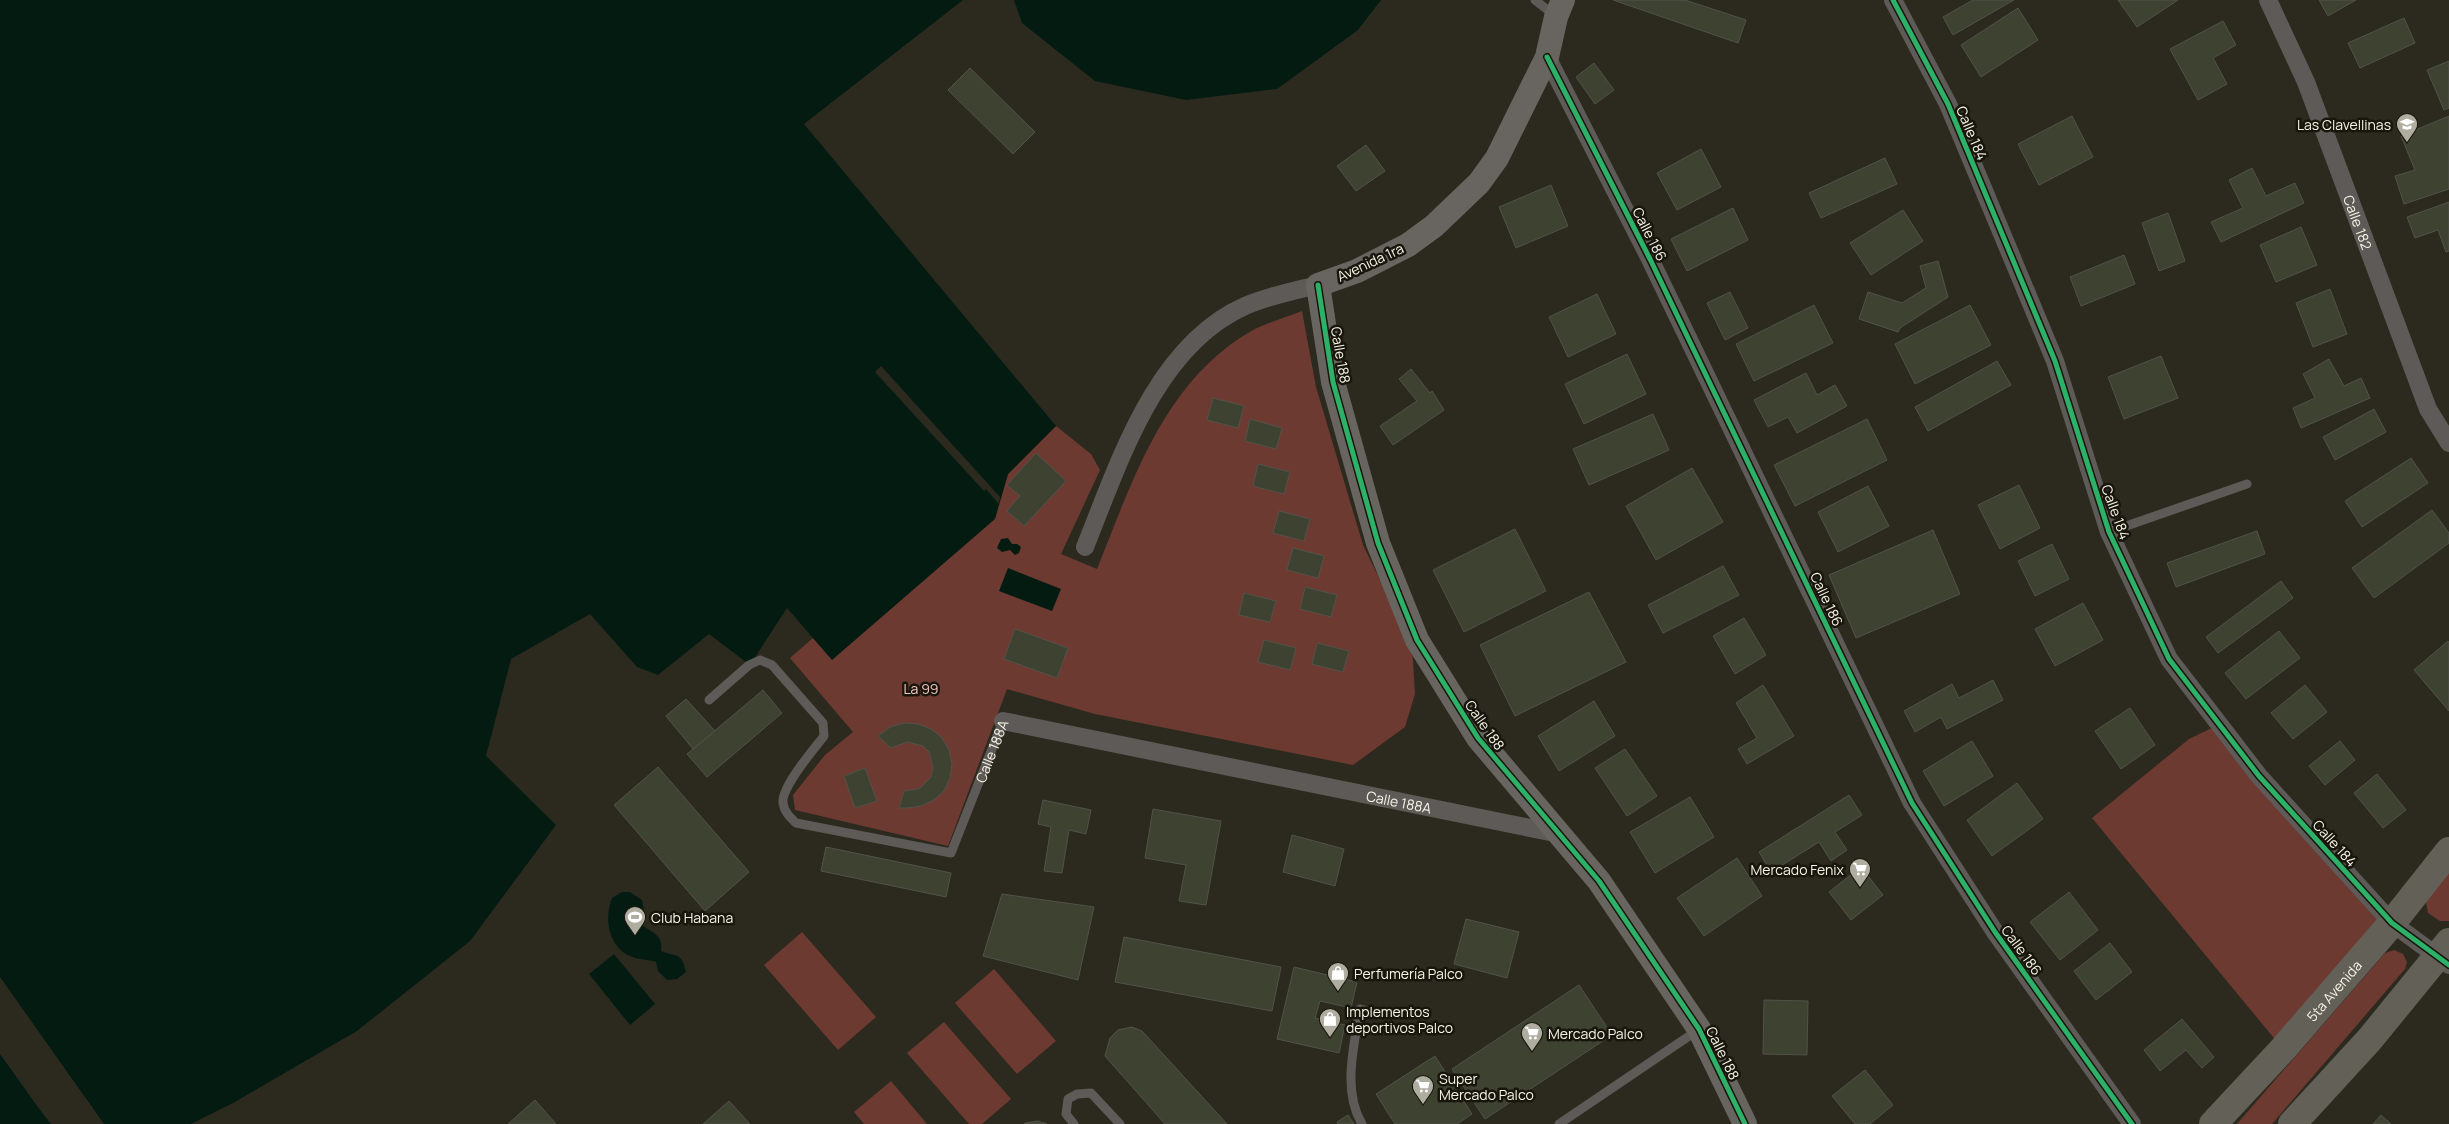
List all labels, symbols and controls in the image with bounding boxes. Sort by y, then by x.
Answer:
street label: Calle 184 [1952,103,1992,163]
school or university icon: Las Clavellinas [2395,112,2419,143]
place label: Las Clavellinas [2297,115,2391,134]
street label: Calle 182 [2339,192,2377,252]
street label: Calle 186 [1628,204,1672,264]
street label: Avenida 1ra [1334,238,1406,286]
street label: Calle 188 [1327,325,1355,385]
street label: Calle 184 [2097,482,2135,542]
street label: Calle 186 [1806,569,1848,629]
park label: La 99 [903,679,939,698]
street label: Calle 188 [1461,696,1509,754]
street label: Calle 188A [970,717,1012,785]
street label: Calle 188A [1365,785,1433,817]
street label: Calle 184 [2309,815,2361,871]
supermarket icon: Mercado Fenix [1848,857,1872,888]
place label: Mercado Fenix [1751,860,1845,879]
sports icon: Club Habana [623,905,647,936]
place label: Club Habana [651,908,733,927]
street label: Calle 186 [1997,921,2047,979]
street label: 5ta Avenida [2302,956,2365,1025]
shop icon: Perfumería Palco [1326,961,1350,992]
place label: Perfumería Palco [1354,964,1463,983]
place label: Implementos deportivos Palco [1346,1002,1453,1037]
shop icon: Implementos deportivos Palco [1318,1007,1342,1038]
supermarket icon: Mercado Palco [1520,1021,1544,1052]
street label: Calle 188 [1702,1023,1744,1083]
place label: Mercado Palco [1548,1024,1643,1043]
place label: Super Mercado Palco [1439,1069,1534,1104]
supermarket icon: Super Mercado Palco [1411,1074,1435,1105]

